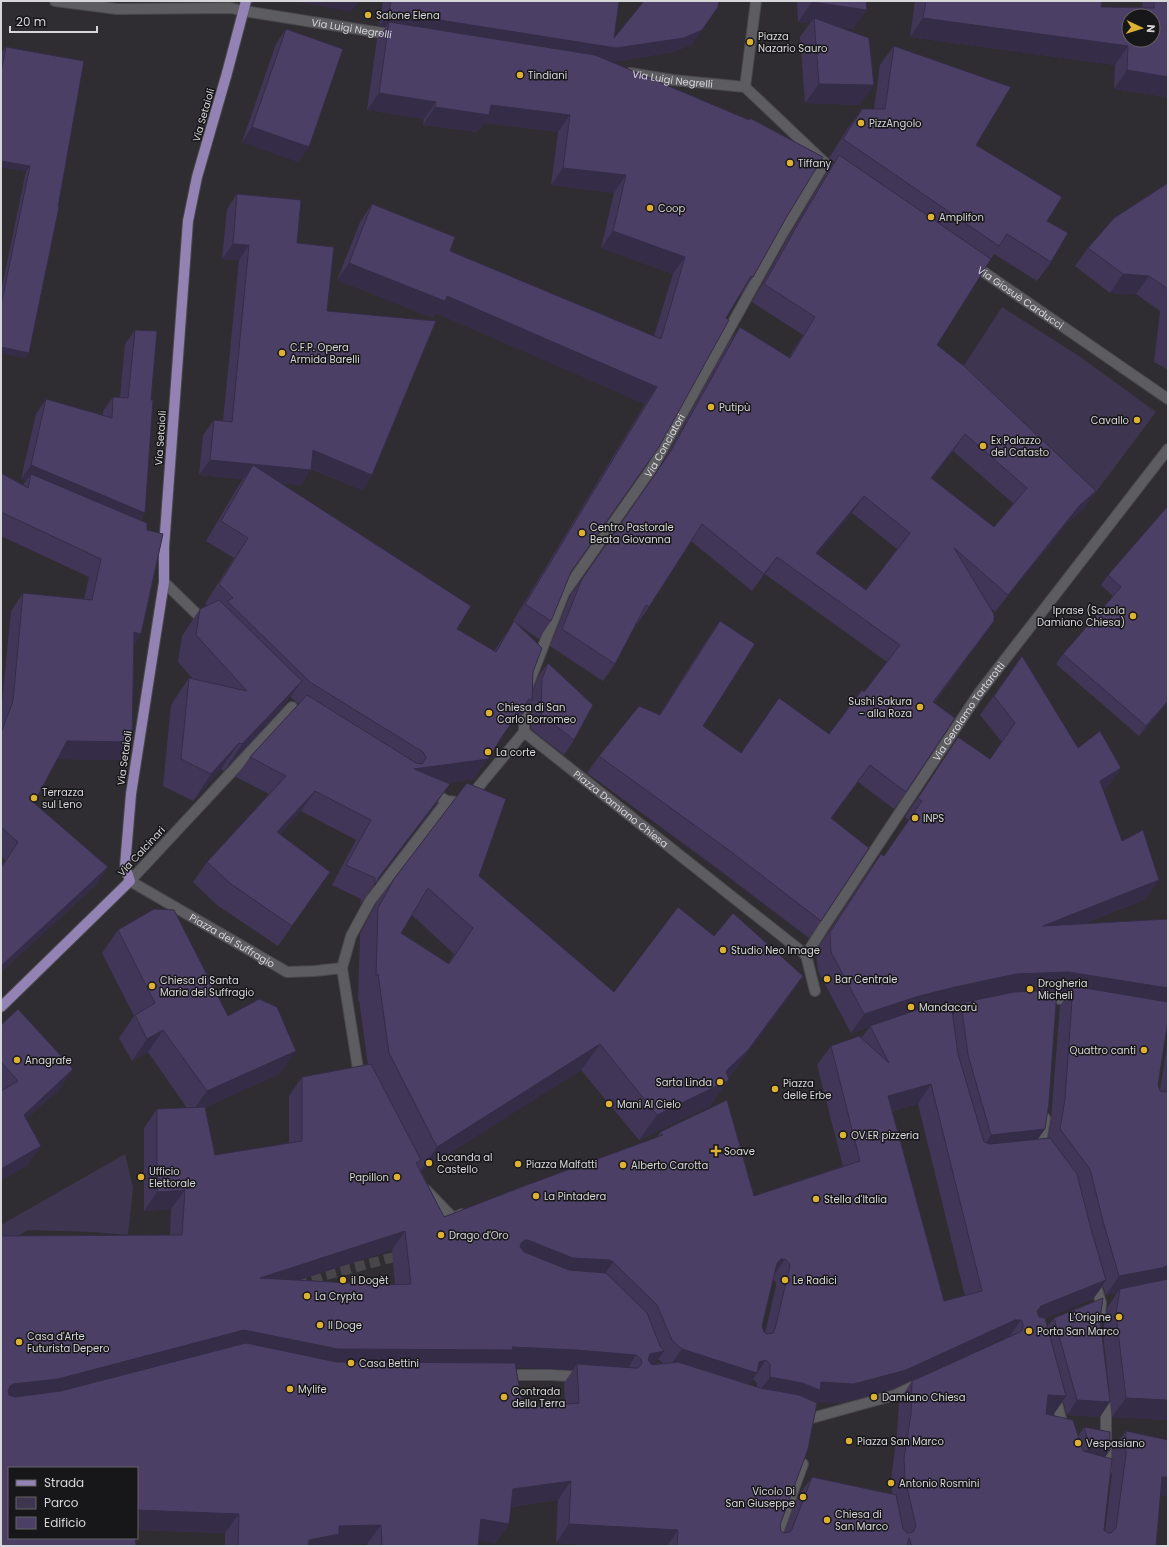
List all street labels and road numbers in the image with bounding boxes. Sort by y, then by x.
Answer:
street label: Via Luigi Negrelli [310,15,393,42]
street label: Via Luigi Negrelli [631,66,713,92]
street label: Via Setaioli [189,87,218,144]
street label: Via Giosuè Carducci [974,263,1067,333]
street label: Via Setaioli [151,410,170,466]
street label: Via Conciatori [641,411,689,480]
street label: Via Gerolamo Tartarotti [929,659,1008,764]
street label: Via Setaioli [113,730,136,786]
street label: Piazza Damiano Chiesa [570,767,671,851]
street label: Via Calcinari [114,823,168,880]
street label: Piazza del Suffragio [186,910,278,971]

